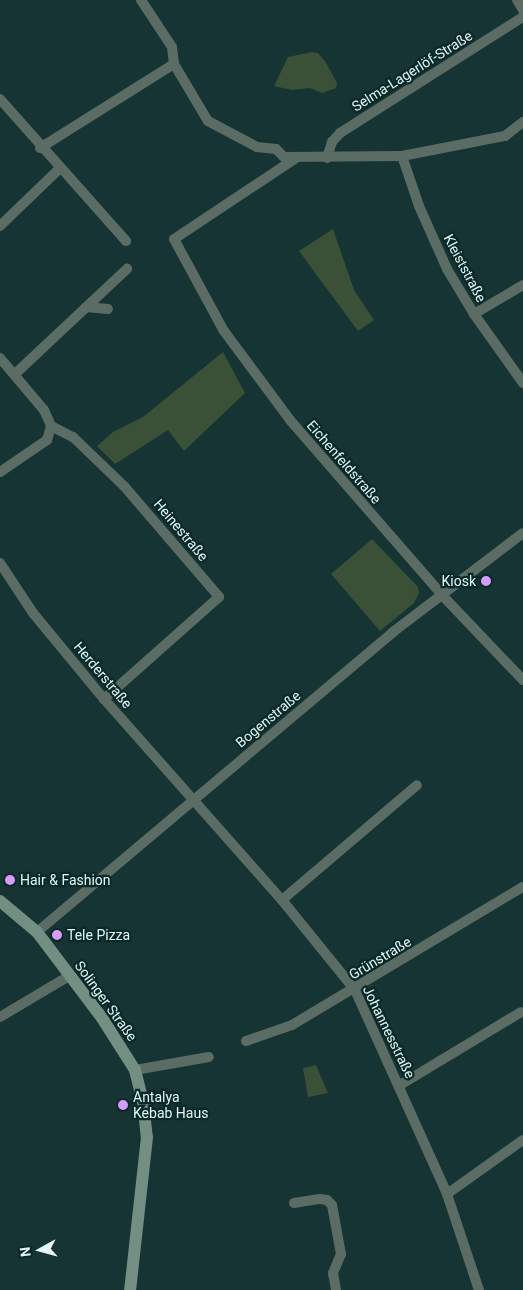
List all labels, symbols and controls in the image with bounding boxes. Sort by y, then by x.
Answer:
street label: Selma-Lagerlöf-Straße [349,27,475,115]
street label: Kleiststraße [440,231,490,305]
street label: Eichenfeldstraße [303,417,385,507]
street label: Heinestraße [150,496,212,564]
place label: Kiosk [442,573,476,589]
marker: Kiosk [480,575,492,587]
street label: Herderstraße [70,638,136,712]
street label: Bogenstraße [232,687,304,751]
place label: Hair & Fashion [20,872,111,888]
marker: Hair & Fashion [4,874,16,886]
place label: Tele Pizza [67,927,130,943]
marker: Tele Pizza [51,929,63,941]
street label: Grünstraße [346,933,414,983]
street label: Solinger Straße [71,958,141,1044]
street label: Johannesstraße [359,983,419,1081]
place label: Antalya Kebab Haus [133,1089,208,1122]
marker: Antalya Kebab Haus [117,1099,129,1111]
north arrow [15,1225,65,1275]
text: N [17,1246,34,1258]

